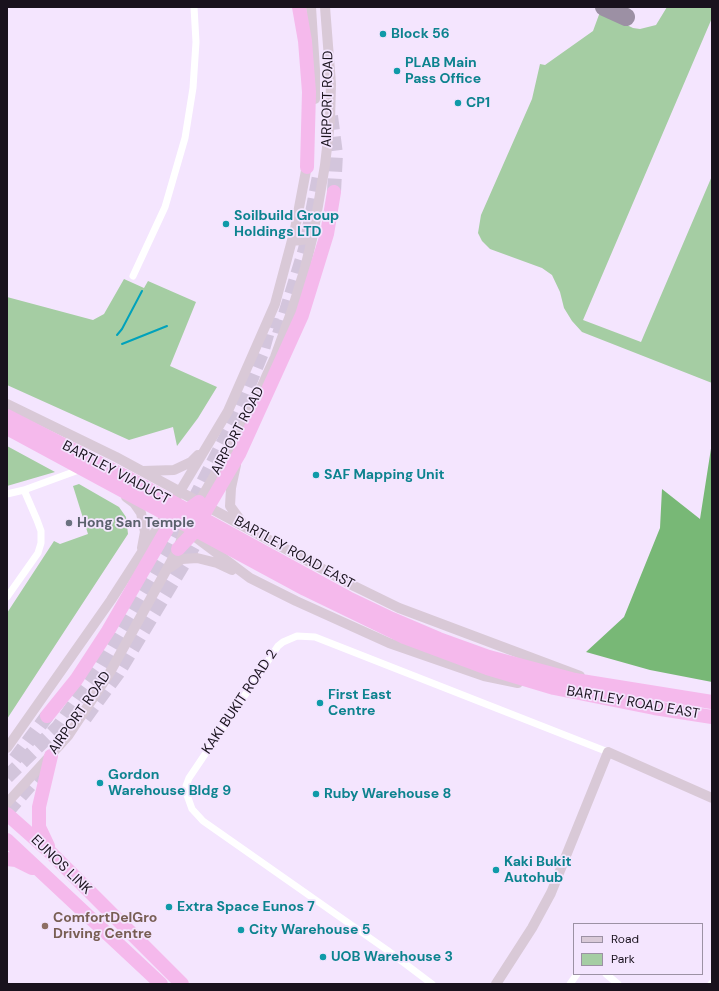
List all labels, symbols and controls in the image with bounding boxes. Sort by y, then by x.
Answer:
place label: Block 56 [391,26,450,42]
marker: Block 56 [378,29,388,39]
street label: AIRPORT ROAD [319,50,337,148]
place label: PLAB Main Pass Office [405,55,481,88]
marker: PLAB Main Pass Office [392,66,402,76]
place label: CP1 [466,95,490,111]
marker: CP1 [453,98,463,108]
place label: Soilbuild Group Holdings LTD [234,208,339,240]
marker: Soilbuild Group Holdings LTD [221,219,231,229]
street label: AIRPORT ROAD [208,384,268,478]
street label: BARTLEY VIADUCT [59,438,173,508]
place label: SAF Mapping Unit [324,467,445,483]
marker: SAF Mapping Unit [311,470,321,480]
street label: BARTLEY ROAD EAST [231,513,357,593]
place label: Hong San Temple [77,515,194,531]
marker: Hong San Temple [64,518,74,528]
street label: KAKI BUKIT ROAD 2 [199,647,281,757]
street label: AIRPORT ROAD [45,668,115,758]
street label: BARTLEY ROAD EAST [565,683,701,723]
place label: First East Centre [328,687,392,720]
marker: First East Centre [315,698,325,708]
place label: Gordon Warehouse Bldg 9 [108,767,231,800]
marker: Gordon Warehouse Bldg 9 [95,778,105,788]
place label: Ruby Warehouse 8 [324,786,451,802]
marker: Ruby Warehouse 8 [311,789,321,799]
street label: EUNOS LINK [27,832,95,898]
place label: Kaki Bukit Autohub [504,854,572,886]
marker: Kaki Bukit Autohub [491,865,501,875]
place label: Extra Space Eunos 7 [177,899,315,915]
marker: Extra Space Eunos 7 [164,902,174,912]
place label: ComfortDelGro Driving Centre [53,910,157,942]
marker: ComfortDelGro Driving Centre [40,921,50,931]
place label: City Warehouse 5 [249,922,370,938]
legend [573,923,703,975]
marker: City Warehouse 5 [236,925,246,935]
text: Road [611,931,639,947]
place label: UOB Warehouse 3 [331,949,453,965]
text: Park [611,951,635,967]
marker: UOB Warehouse 3 [318,952,328,962]

